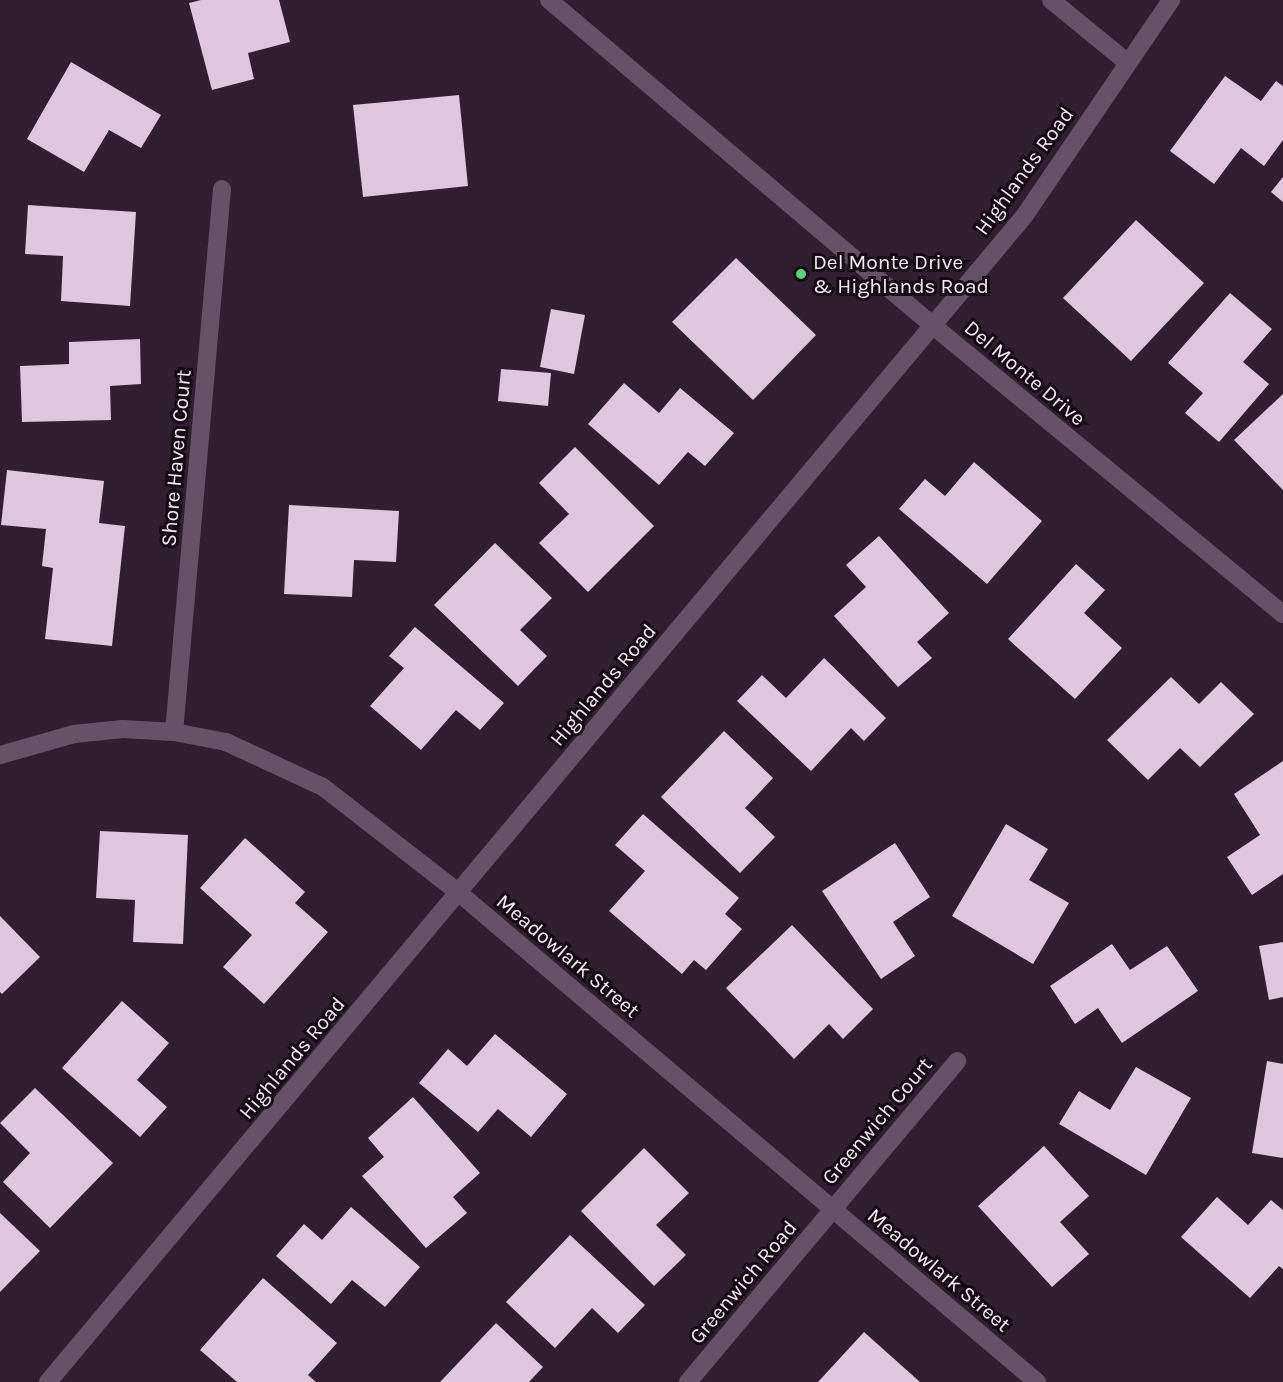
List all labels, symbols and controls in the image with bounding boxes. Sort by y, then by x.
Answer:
street label: Highlands Road [969,102,1079,240]
place label: Del Monte Drive & Highlands Road [813,249,989,299]
marker: Del Monte Drive & Highlands Road [794,267,808,281]
street label: Del Monte Drive [959,315,1091,431]
street label: Shore Haven Court [156,369,196,547]
street label: Highlands Road [545,619,661,751]
street label: Meadowlark Street [491,889,645,1023]
street label: Highlands Road [234,992,350,1124]
street label: Greenwich Court [817,1052,937,1190]
street label: Meadowlark Street [862,1203,1016,1337]
street label: Greenwich Road [684,1215,802,1349]

